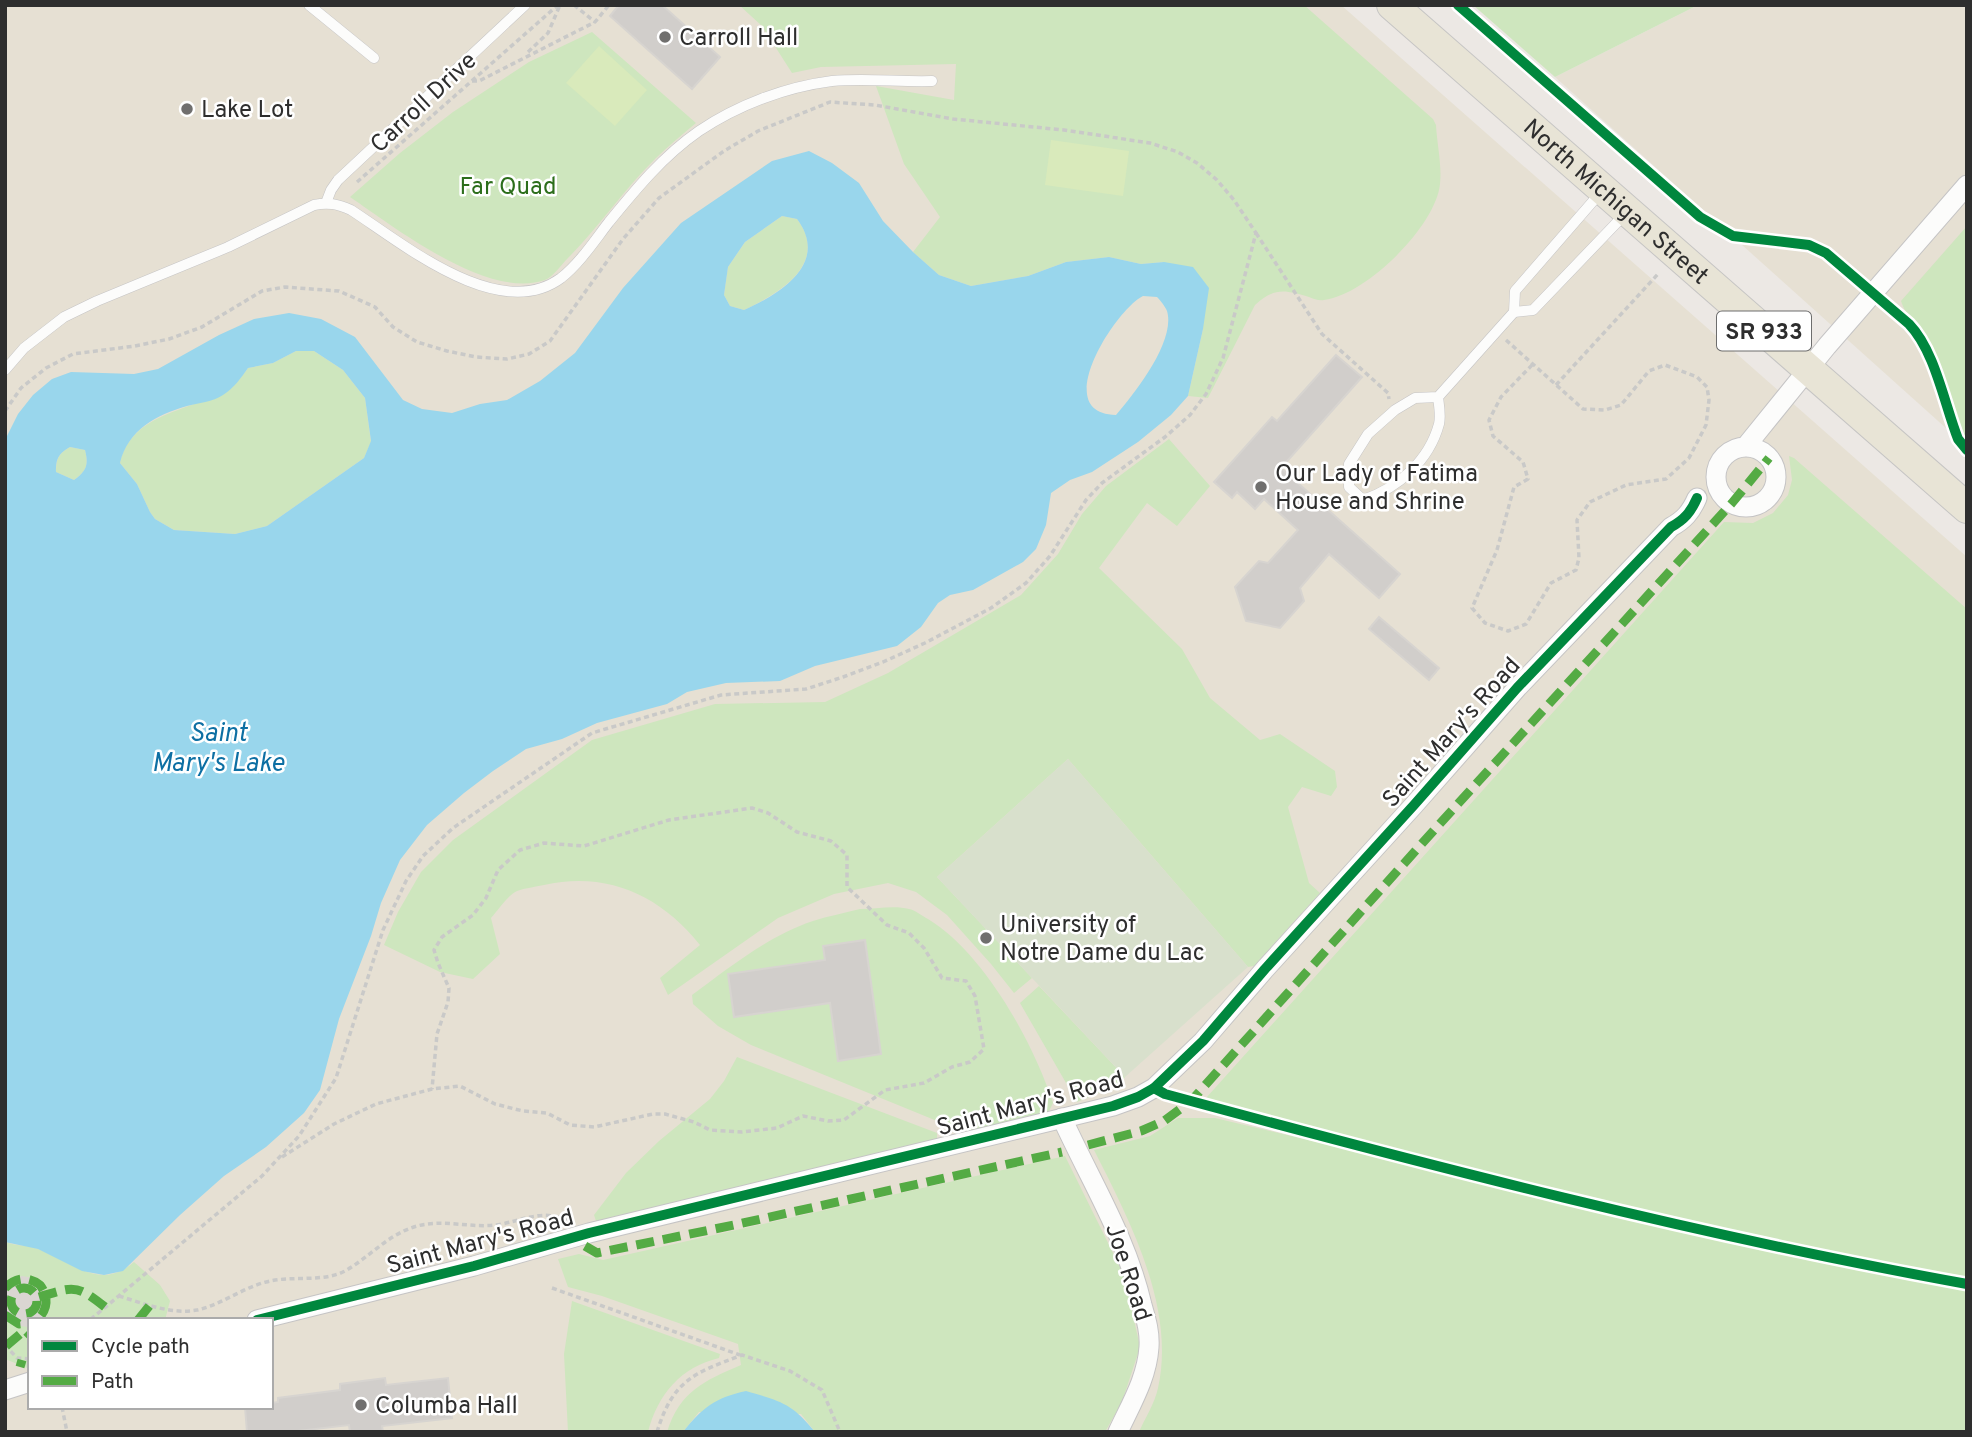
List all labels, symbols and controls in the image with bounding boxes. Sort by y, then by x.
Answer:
place label: Carroll Hall [679,24,798,54]
marker: Carroll Hall [657,29,673,45]
street label: Carroll Drive [365,46,484,160]
place label: Lake Lot [201,96,293,126]
marker: Lake Lot [179,101,195,117]
street label: North Michigan Street [1516,113,1714,292]
park label: Far Quad [459,173,557,203]
road number: SR 933 [1717,312,1811,350]
place label: Our Lady of Fatima House and Shrine [1275,460,1478,518]
marker: Our Lady of Fatima House and Shrine [1253,479,1269,495]
street label: Saint Mary's Road [1377,652,1528,815]
water label: Saint Mary's Lake [152,718,285,781]
place label: University of Notre Dame du Lac [1000,911,1205,969]
marker: University of Notre Dame du Lac [978,930,994,946]
street label: Saint Mary's Road [934,1066,1127,1144]
street label: Saint Mary's Road [384,1204,577,1282]
street label: Joe Road [1097,1220,1157,1325]
legend [28,1318,273,1409]
text: Cycle path [91,1334,190,1361]
text: Path [91,1369,134,1396]
place label: Columba Hall [375,1392,518,1422]
marker: Columba Hall [353,1397,369,1413]

